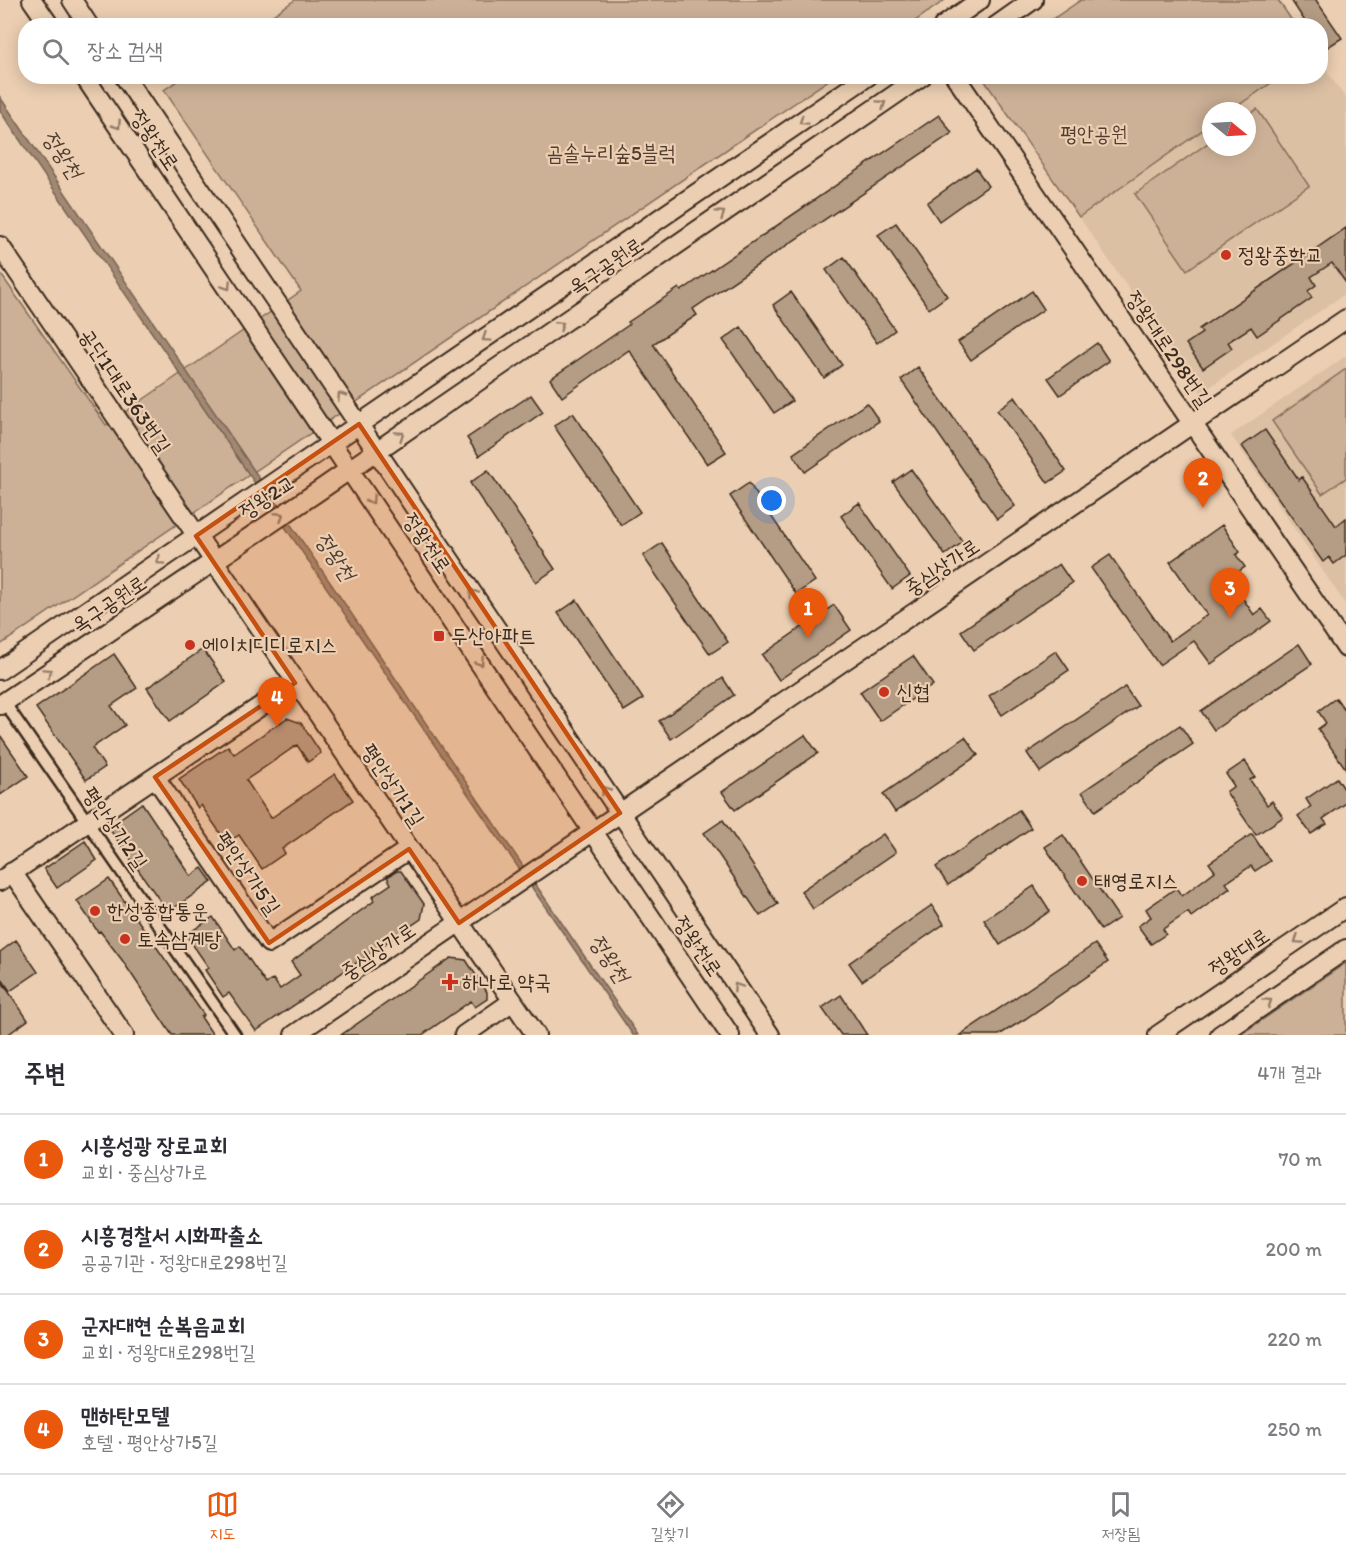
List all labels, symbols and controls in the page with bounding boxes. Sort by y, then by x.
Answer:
search box [18,18,1328,84]
icon: search [39,35,72,68]
text: 장소 검색 [87,37,163,64]
one-way arrow [875,100,886,111]
north arrow [1202,102,1256,156]
street label: 정왕천로 [126,105,185,175]
one-way arrow [798,114,809,125]
one-way arrow [110,118,121,129]
park label: 평안공원 [1060,121,1128,146]
water label: 정왕천 [37,125,90,186]
park label: 곰솔누리숲5블럭 [546,140,676,165]
one-way arrow [714,210,725,221]
street label: 옥구공원로 [564,232,648,300]
place label: 정왕중학교 [1238,242,1323,267]
marker: 정왕중학교 [1219,248,1233,262]
one-way arrow [220,280,231,291]
street label: 정왕대로298번길 [1121,286,1218,412]
one-way arrow [554,321,565,332]
street label: 공단1대로363번길 [74,324,176,458]
one-way arrow [481,331,492,342]
one-way arrow [337,392,348,403]
one-way arrow [393,431,404,442]
pin: 2 [1184,458,1222,508]
street label: 정왕2교 [234,469,299,524]
your location [757,486,786,515]
one-way arrow [364,493,375,504]
street label: 정왕천로 [398,508,457,578]
one-way arrow [274,512,284,524]
water label: 정왕천 [310,527,363,588]
street label: 중심상가로 [900,533,984,601]
one-way arrow [155,554,166,565]
pin: 3 [1210,568,1250,618]
street label: 옥구공원로 [67,570,151,638]
pin: 1 [788,588,828,638]
one-way arrow [468,589,480,599]
place label: 두산아파트 [451,623,536,648]
marker: 두산아파트 [432,629,446,643]
place label: 에이치디디로지스 [202,632,337,657]
marker: 에이치디디로지스 [183,638,197,652]
one-way arrow [472,656,484,666]
one-way arrow [42,668,53,679]
pin: 4 [258,678,296,727]
place label: 신협 [896,679,930,704]
marker: 신협 [877,685,891,699]
street label: 평안상가1길 [357,739,430,831]
street label: 평안상가2길 [78,781,153,874]
one-way arrow [600,786,612,796]
street label: 평안상가5길 [211,826,286,919]
place label: 태영로지스 [1094,868,1179,893]
marker: 태영로지스 [1075,874,1089,888]
place label: 한성종합통운 [107,898,208,923]
marker: 한성종합통운 [88,904,102,918]
street label: 정왕천로 [669,911,728,981]
street label: 중심상가로 [336,917,420,985]
street label: 정왕대로 [1204,922,1274,981]
place label: 토속삼계탕 [137,926,222,951]
water label: 정왕천 [584,929,637,990]
marker: 토속삼계탕 [118,932,132,946]
one-way arrow [1293,933,1304,944]
place label: 하나로 약국 [462,969,551,994]
marker: 하나로 약국 [443,975,457,989]
one-way arrow [733,982,744,993]
one-way arrow [1262,998,1273,1009]
text: 주변 [24,1057,66,1089]
text: 4개 결과 [1257,1061,1322,1085]
text: 시흥성광 장로교회 [81,1132,228,1159]
text: 1 [39,1147,48,1171]
text: 70 m [1278,1147,1322,1171]
text: 교회 · 중심상가로 [81,1160,207,1184]
text: 시흥경찰서 시화파출소 [81,1222,263,1249]
text: 2 [38,1237,49,1261]
text: 200 m [1266,1237,1322,1261]
text: 공공기관 · 정왕대로298번길 [81,1250,288,1274]
text: 군자대현 순복음교회 [81,1312,245,1339]
text: 3 [38,1327,49,1351]
text: 220 m [1267,1327,1322,1351]
text: 교회 · 정왕대로298번길 [81,1340,256,1364]
text: 맨하탄모텔 [81,1402,170,1429]
text: 4 [37,1417,50,1441]
text: 250 m [1267,1417,1322,1441]
text: 호텔 · 평안상가5길 [81,1430,218,1454]
tab: 지도 [206,1488,239,1544]
tab: 길찾기 [651,1488,689,1544]
tab: 저장됨 [1101,1488,1140,1544]

